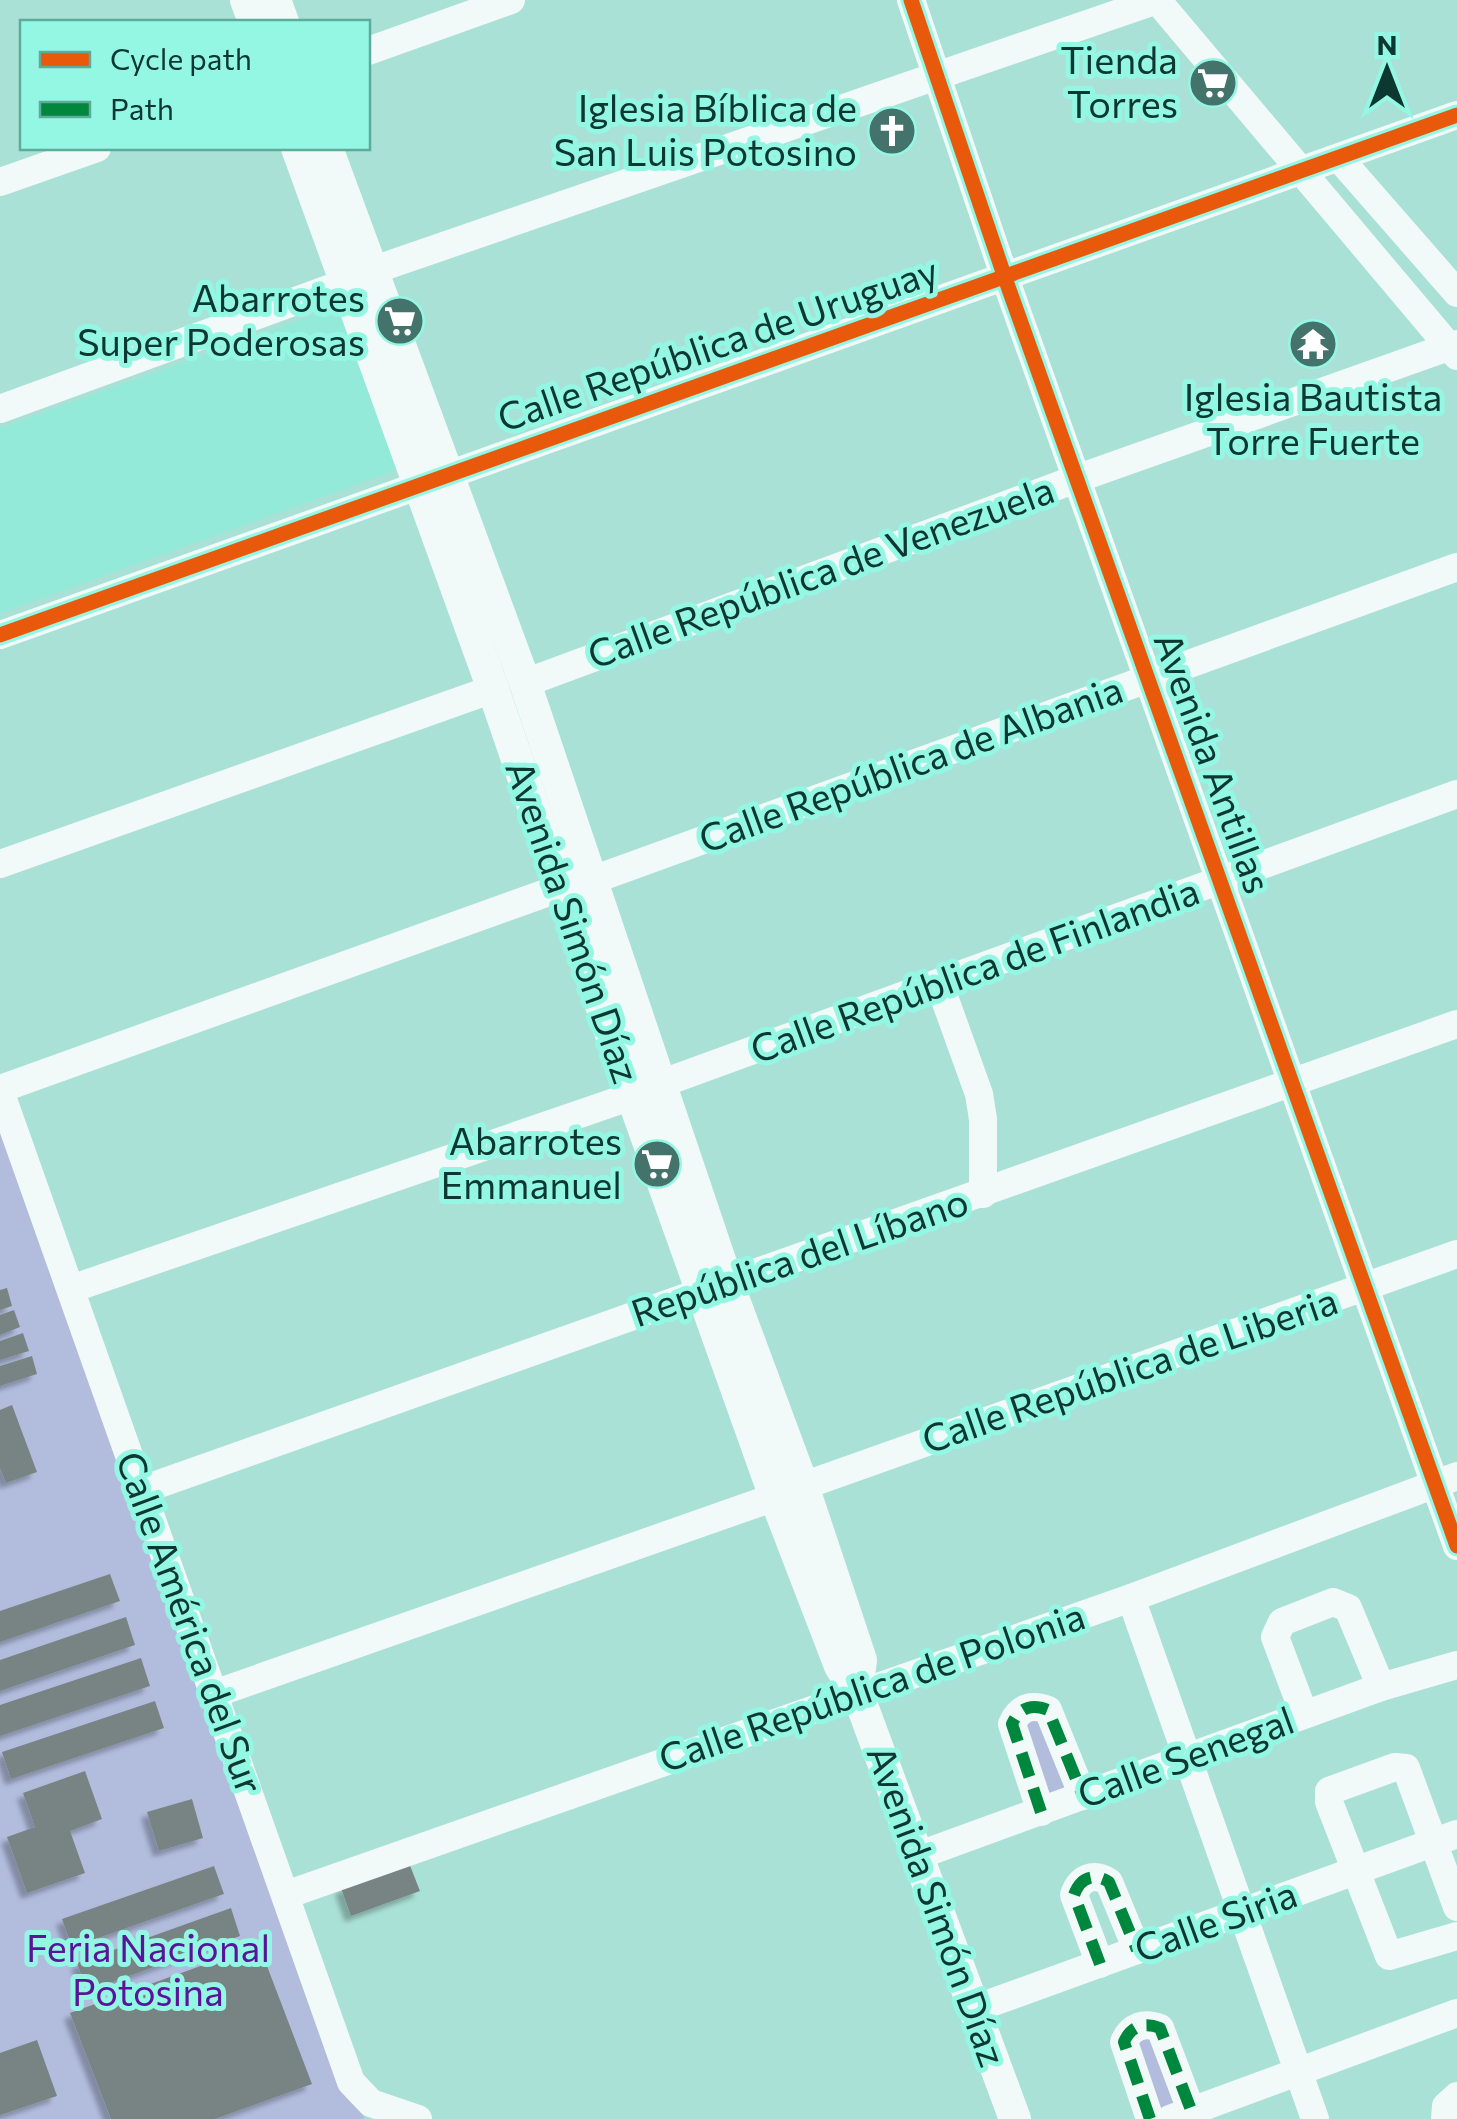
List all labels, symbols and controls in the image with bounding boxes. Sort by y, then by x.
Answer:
legend [20,20,370,150]
north arrow [1337,20,1437,120]
text: N [1377,27,1398,61]
place label: Tienda Torres [1060,35,1178,126]
text: Cycle path [110,39,252,76]
supermarket icon: Tienda Torres [1187,57,1239,109]
place label: Iglesia Bíblica de San Luis Potosino [554,83,857,174]
text: Path [110,89,174,126]
church icon: Iglesia Bíblica de San Luis Potosino [866,105,918,157]
street label: Calle República de Uruguay [491,245,944,440]
place label: Abarrotes Super Poderosas [77,273,365,364]
supermarket icon: Abarrotes Super Poderosas [374,295,426,347]
temple icon: Iglesia Bautista Torre Fuerte [1287,318,1339,370]
place label: Iglesia Bautista Torre Fuerte [1184,372,1442,463]
street label: Calle República de Venezuela [581,464,1060,677]
street label: Avenida Antillas [1145,625,1283,899]
street label: Calle República de Albania [692,664,1128,861]
street label: Avenida Simón Díaz [497,754,652,1089]
street label: Calle República de Finlandia [743,866,1205,1072]
place label: Abarrotes Emmanuel [441,1116,622,1207]
supermarket icon: Abarrotes Emmanuel [631,1138,683,1190]
street label: República del Líbano [625,1176,974,1335]
street label: Calle República de Liberia [915,1275,1343,1462]
street label: Calle América del Sur [108,1445,275,1800]
street label: Calle República de Polonia [652,1591,1090,1781]
street label: Calle Senegal [1071,1695,1300,1816]
street label: Avenida Simón Díaz [859,1738,1018,2072]
street label: Calle Siria [1128,1869,1303,1971]
park label: Feria Nacional Potosina [26,1923,270,2014]

